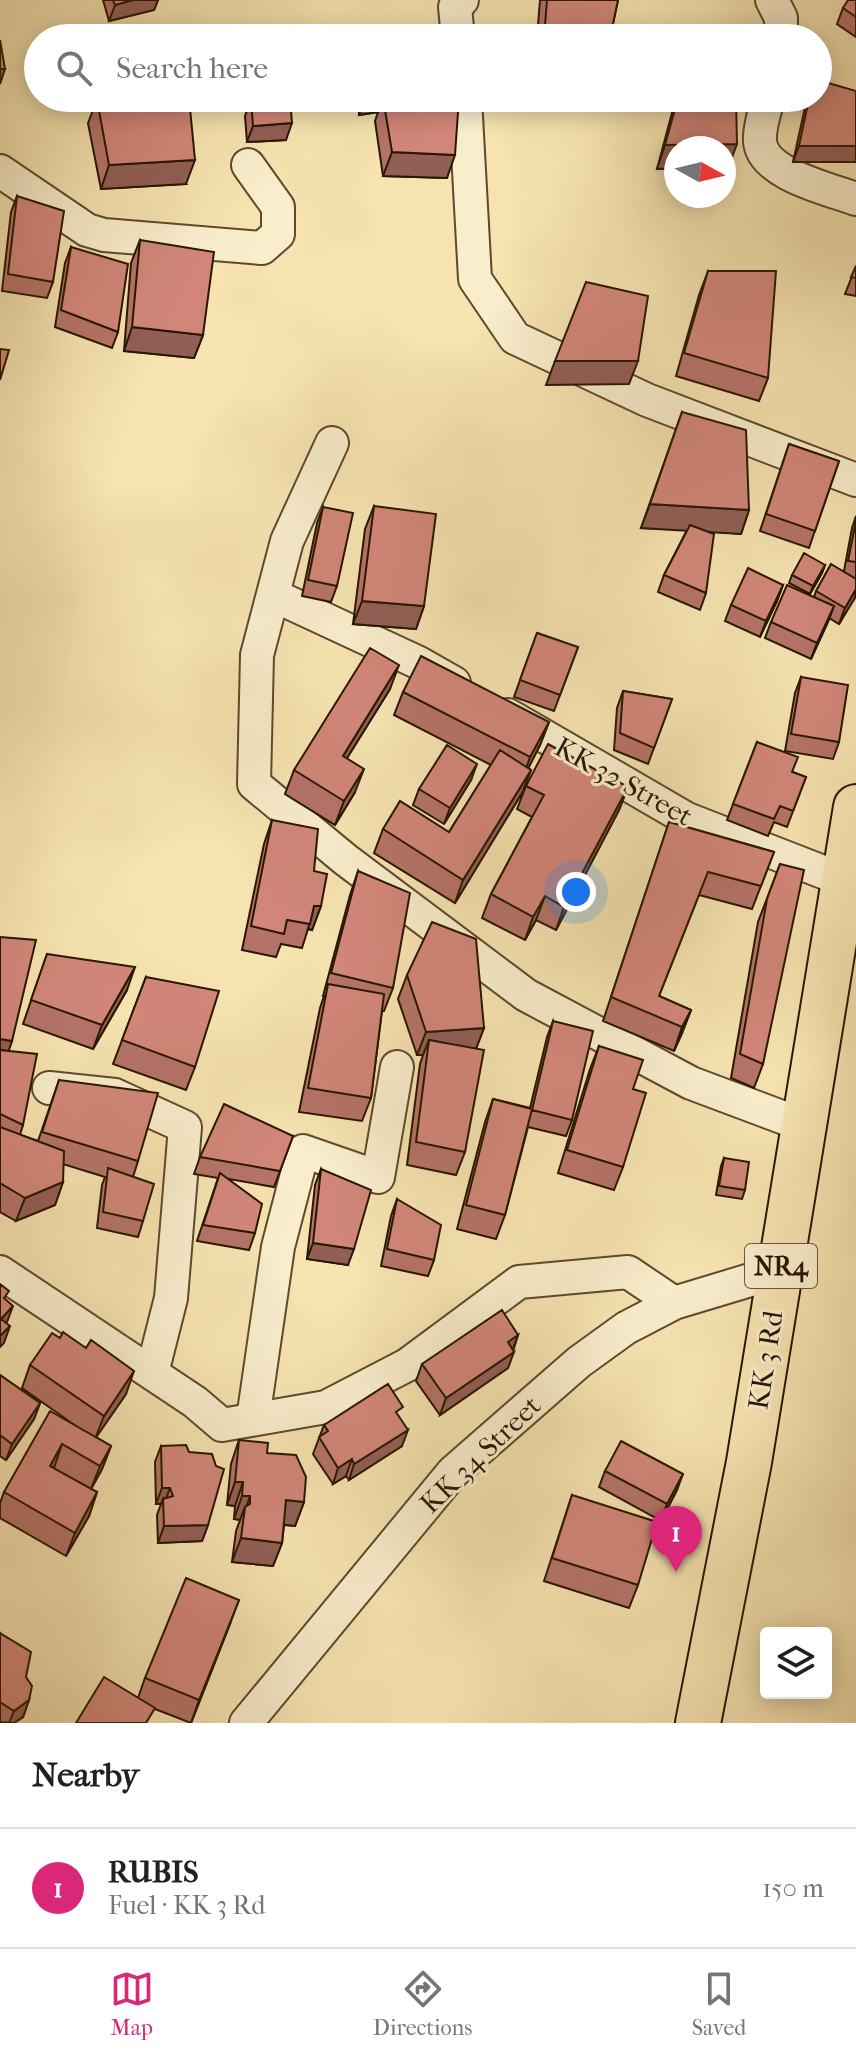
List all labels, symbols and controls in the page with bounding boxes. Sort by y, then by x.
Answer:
search box [24,24,832,112]
icon: search [52,46,96,90]
text: Search here [116,51,268,86]
north arrow [664,136,736,208]
street label: KK 32 Street [549,730,698,833]
your location [556,872,596,912]
road number: NR4 [745,1244,817,1288]
street label: KK 3 Rd [741,1308,790,1412]
street label: KK 34 Street [413,1389,547,1520]
pin: 1 [650,1506,702,1572]
map controls [760,1627,832,1699]
button: layers [760,1627,832,1699]
text: Nearby [32,1755,139,1795]
text: RUBIS [108,1855,199,1890]
text: 1 [53,1873,63,1904]
text: 150 m [762,1873,824,1904]
text: Fuel · KK 3 Rd [108,1890,265,1921]
tab: Map [110,1967,154,2041]
tab: Directions [373,1967,472,2041]
tab: Saved [692,1967,746,2041]

